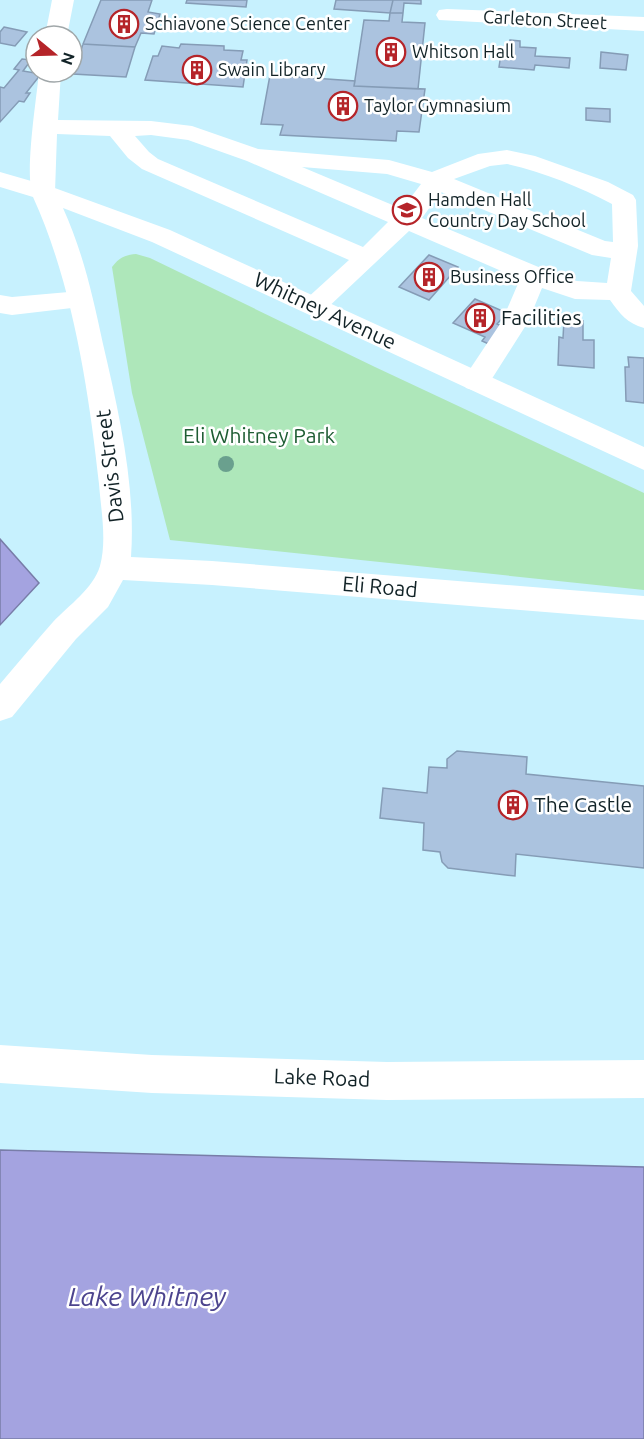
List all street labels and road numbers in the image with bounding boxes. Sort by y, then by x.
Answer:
street label: Carleton Street [483,6,607,32]
street label: Whitney Avenue [251,267,400,354]
street label: Davis Street [90,408,128,524]
street label: Eli Road [341,571,419,601]
street label: Lake Road [273,1063,371,1091]

